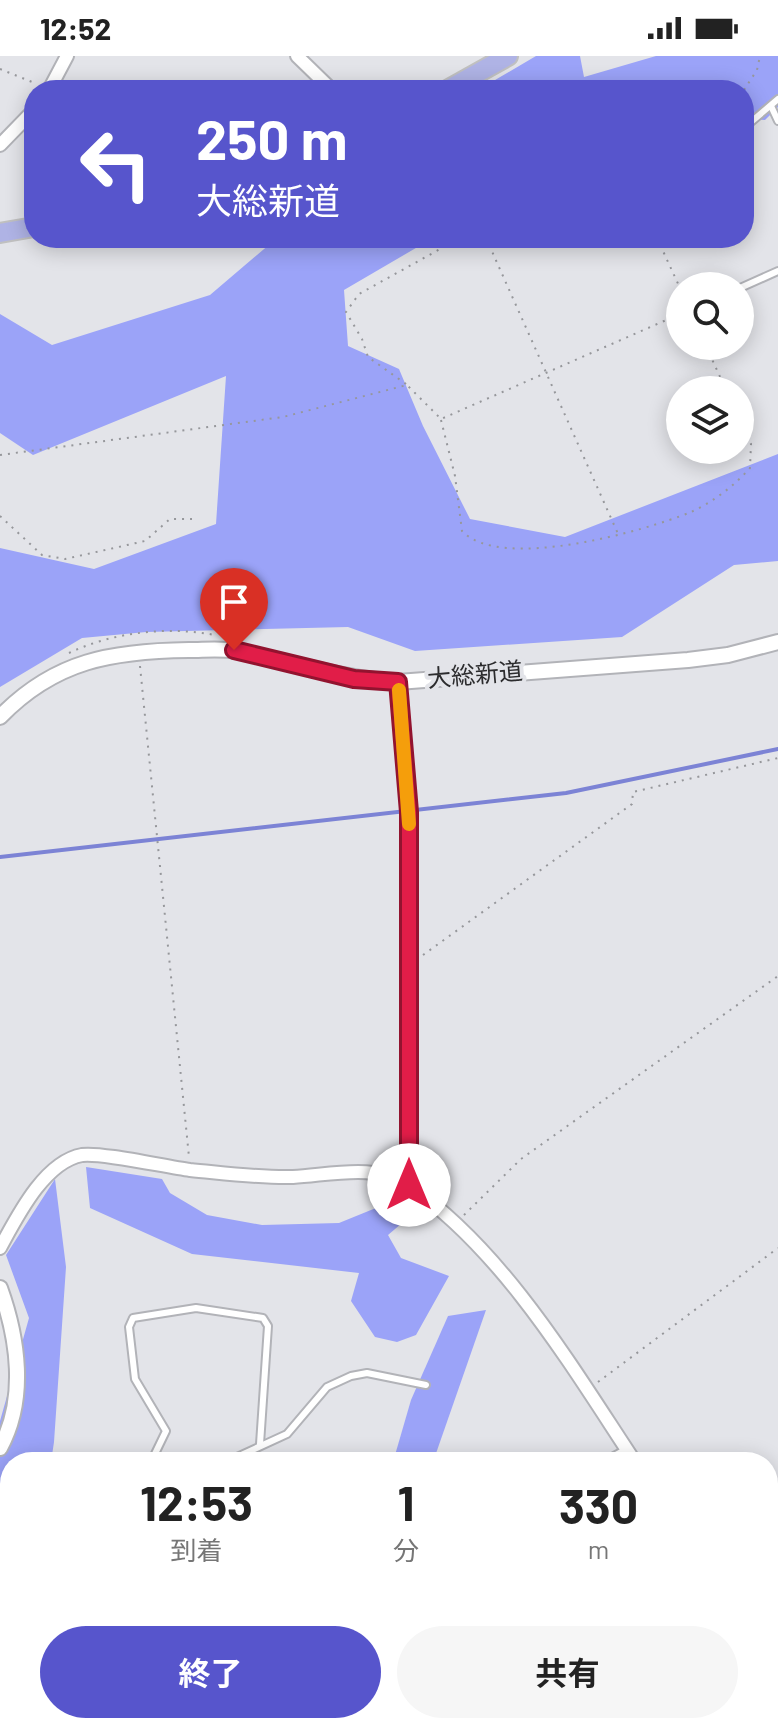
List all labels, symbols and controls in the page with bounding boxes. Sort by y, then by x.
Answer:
text: 12:52 [40,10,111,46]
text: 250 m [196,104,347,171]
icon: left [64,112,168,216]
text: 大総新道 [196,178,340,221]
map controls [666,272,754,464]
button: search [666,272,754,360]
button: layers [666,376,754,464]
pin [200,568,268,650]
icon: arrive [212,580,256,624]
street label: 大総新道 [426,655,524,692]
position arrow [367,1143,451,1227]
text: 12:53 [140,1473,253,1531]
text: 1 [397,1473,414,1531]
text: 330 [559,1476,638,1534]
text: m [588,1533,609,1564]
text: 到着 [170,1534,222,1565]
text: 分 [393,1534,419,1565]
button: 終了 [40,1626,381,1718]
button: 共有 [397,1626,738,1718]

